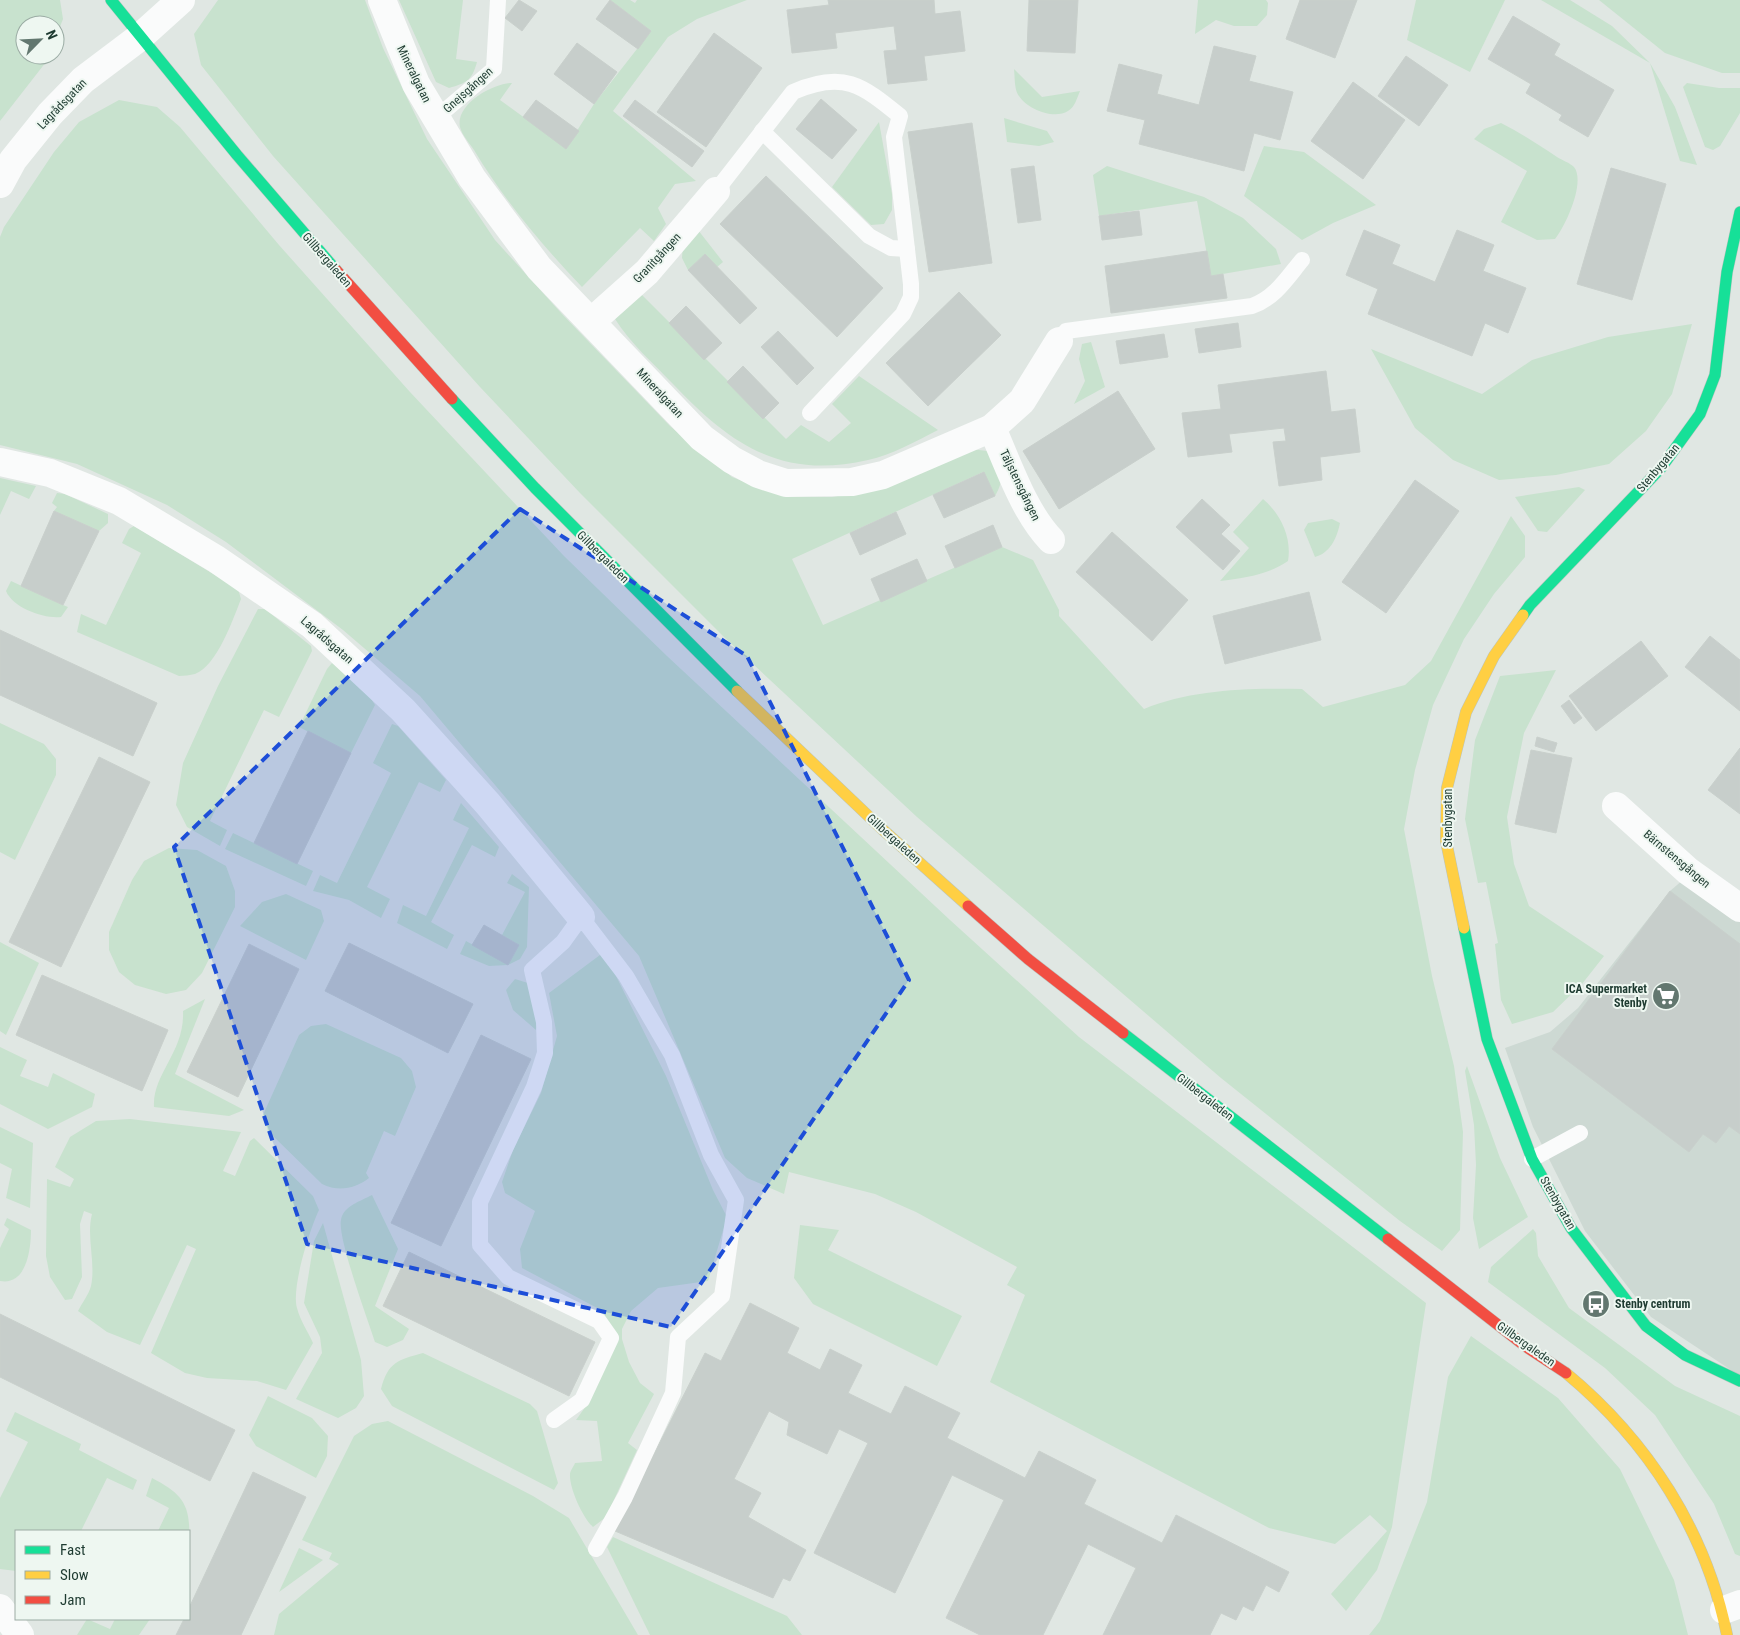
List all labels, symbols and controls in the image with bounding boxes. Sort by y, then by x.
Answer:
north arrow [15,15,65,65]
text: N [43,28,61,42]
street label: Mineralgatan [394,43,434,105]
street label: Gnejsgången [440,64,496,116]
street label: Lagrådsgatan [34,76,90,132]
street label: Gillbergaleden [299,230,355,290]
street label: Granitgången [630,230,684,286]
street label: Mineralgatan [634,366,686,421]
street label: Stenbygatan [1634,441,1682,495]
street label: Täljstensgången [997,447,1043,523]
street label: Gillbergaleden [574,528,632,586]
street label: Lagrådsgatan [298,613,356,667]
street label: Stenbygatan [1441,788,1455,847]
street label: Gillbergaleden [864,811,924,867]
street label: Bärnstensgången [1641,827,1713,891]
supermarket icon: ICA Supermarket Stenby [1651,981,1681,1011]
place label: ICA Supermarket Stenby [1565,982,1648,1010]
street label: Gillbergaleden [1174,1071,1236,1124]
street label: Stenbygatan [1537,1174,1579,1232]
bus stop icon: Stenby centrum [1581,1289,1611,1319]
place label: Stenby centrum [1615,1297,1691,1311]
street label: Gillbergaleden [1494,1319,1558,1369]
legend [15,1530,190,1620]
text: Fast [60,1541,85,1559]
text: Slow [60,1566,89,1584]
text: Jam [60,1591,86,1609]

